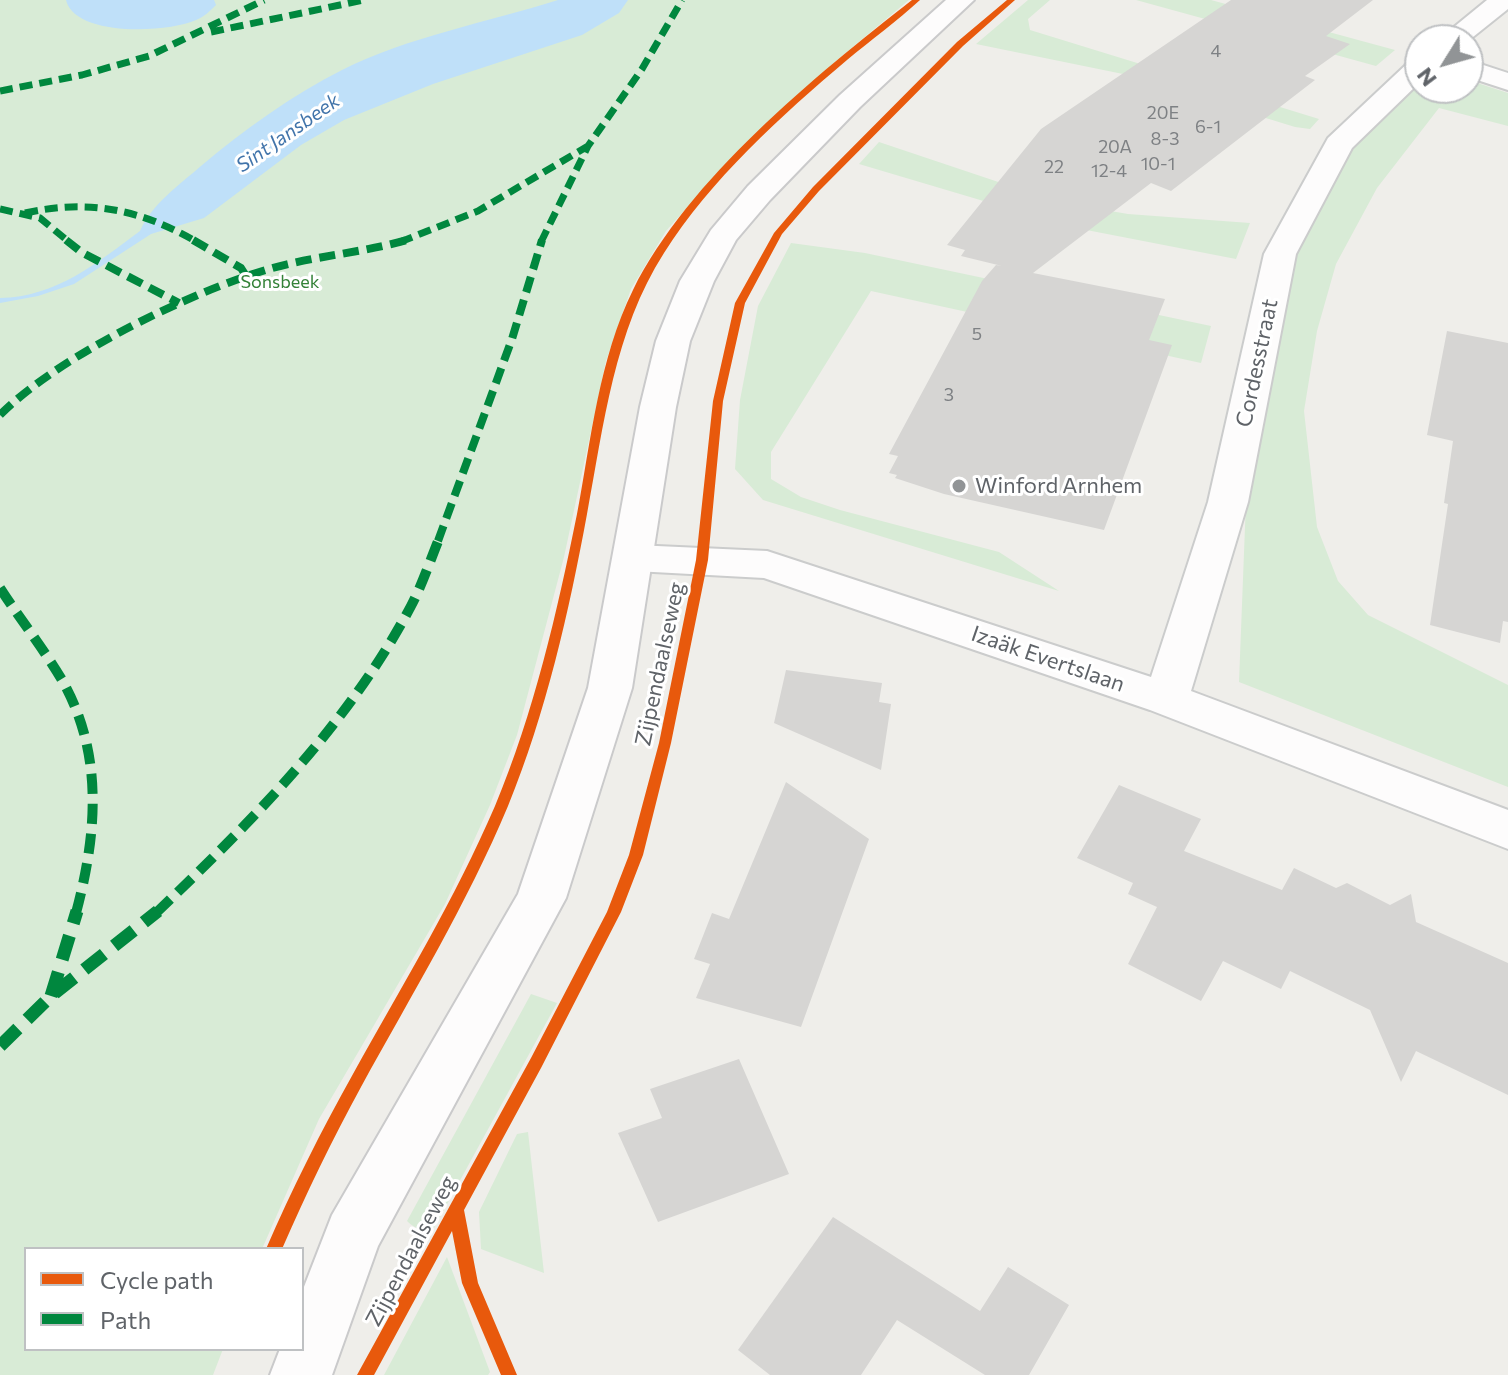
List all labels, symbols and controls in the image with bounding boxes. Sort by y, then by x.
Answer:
north arrow [1404,24,1484,104]
house number: 4 [1211,40,1221,62]
text: N [1410,63,1442,92]
water label: Sint Jansbeek [232,88,344,178]
house number: 20E [1147,102,1179,124]
house number: 6-1 [1195,116,1221,138]
house number: 8-3 [1151,128,1179,150]
house number: 20A [1098,136,1132,158]
house number: 10-1 [1141,153,1175,175]
house number: 22 [1044,156,1064,178]
house number: 12-4 [1091,160,1127,182]
park label: Sonsbeek [240,271,320,293]
street label: Cordesstraat [1231,296,1283,430]
house number: 5 [972,323,982,345]
house number: 3 [944,384,954,406]
place label: Winford Arnhem [975,473,1142,499]
marker: Winford Arnhem [950,477,968,495]
street label: Zijpendaalseweg [630,580,690,748]
street label: Izaäk Evertslaan [968,620,1128,698]
street label: Zijpendaalseweg [360,1171,462,1331]
legend [24,1247,304,1351]
text: Cycle path [100,1265,214,1294]
text: Path [100,1305,151,1334]

